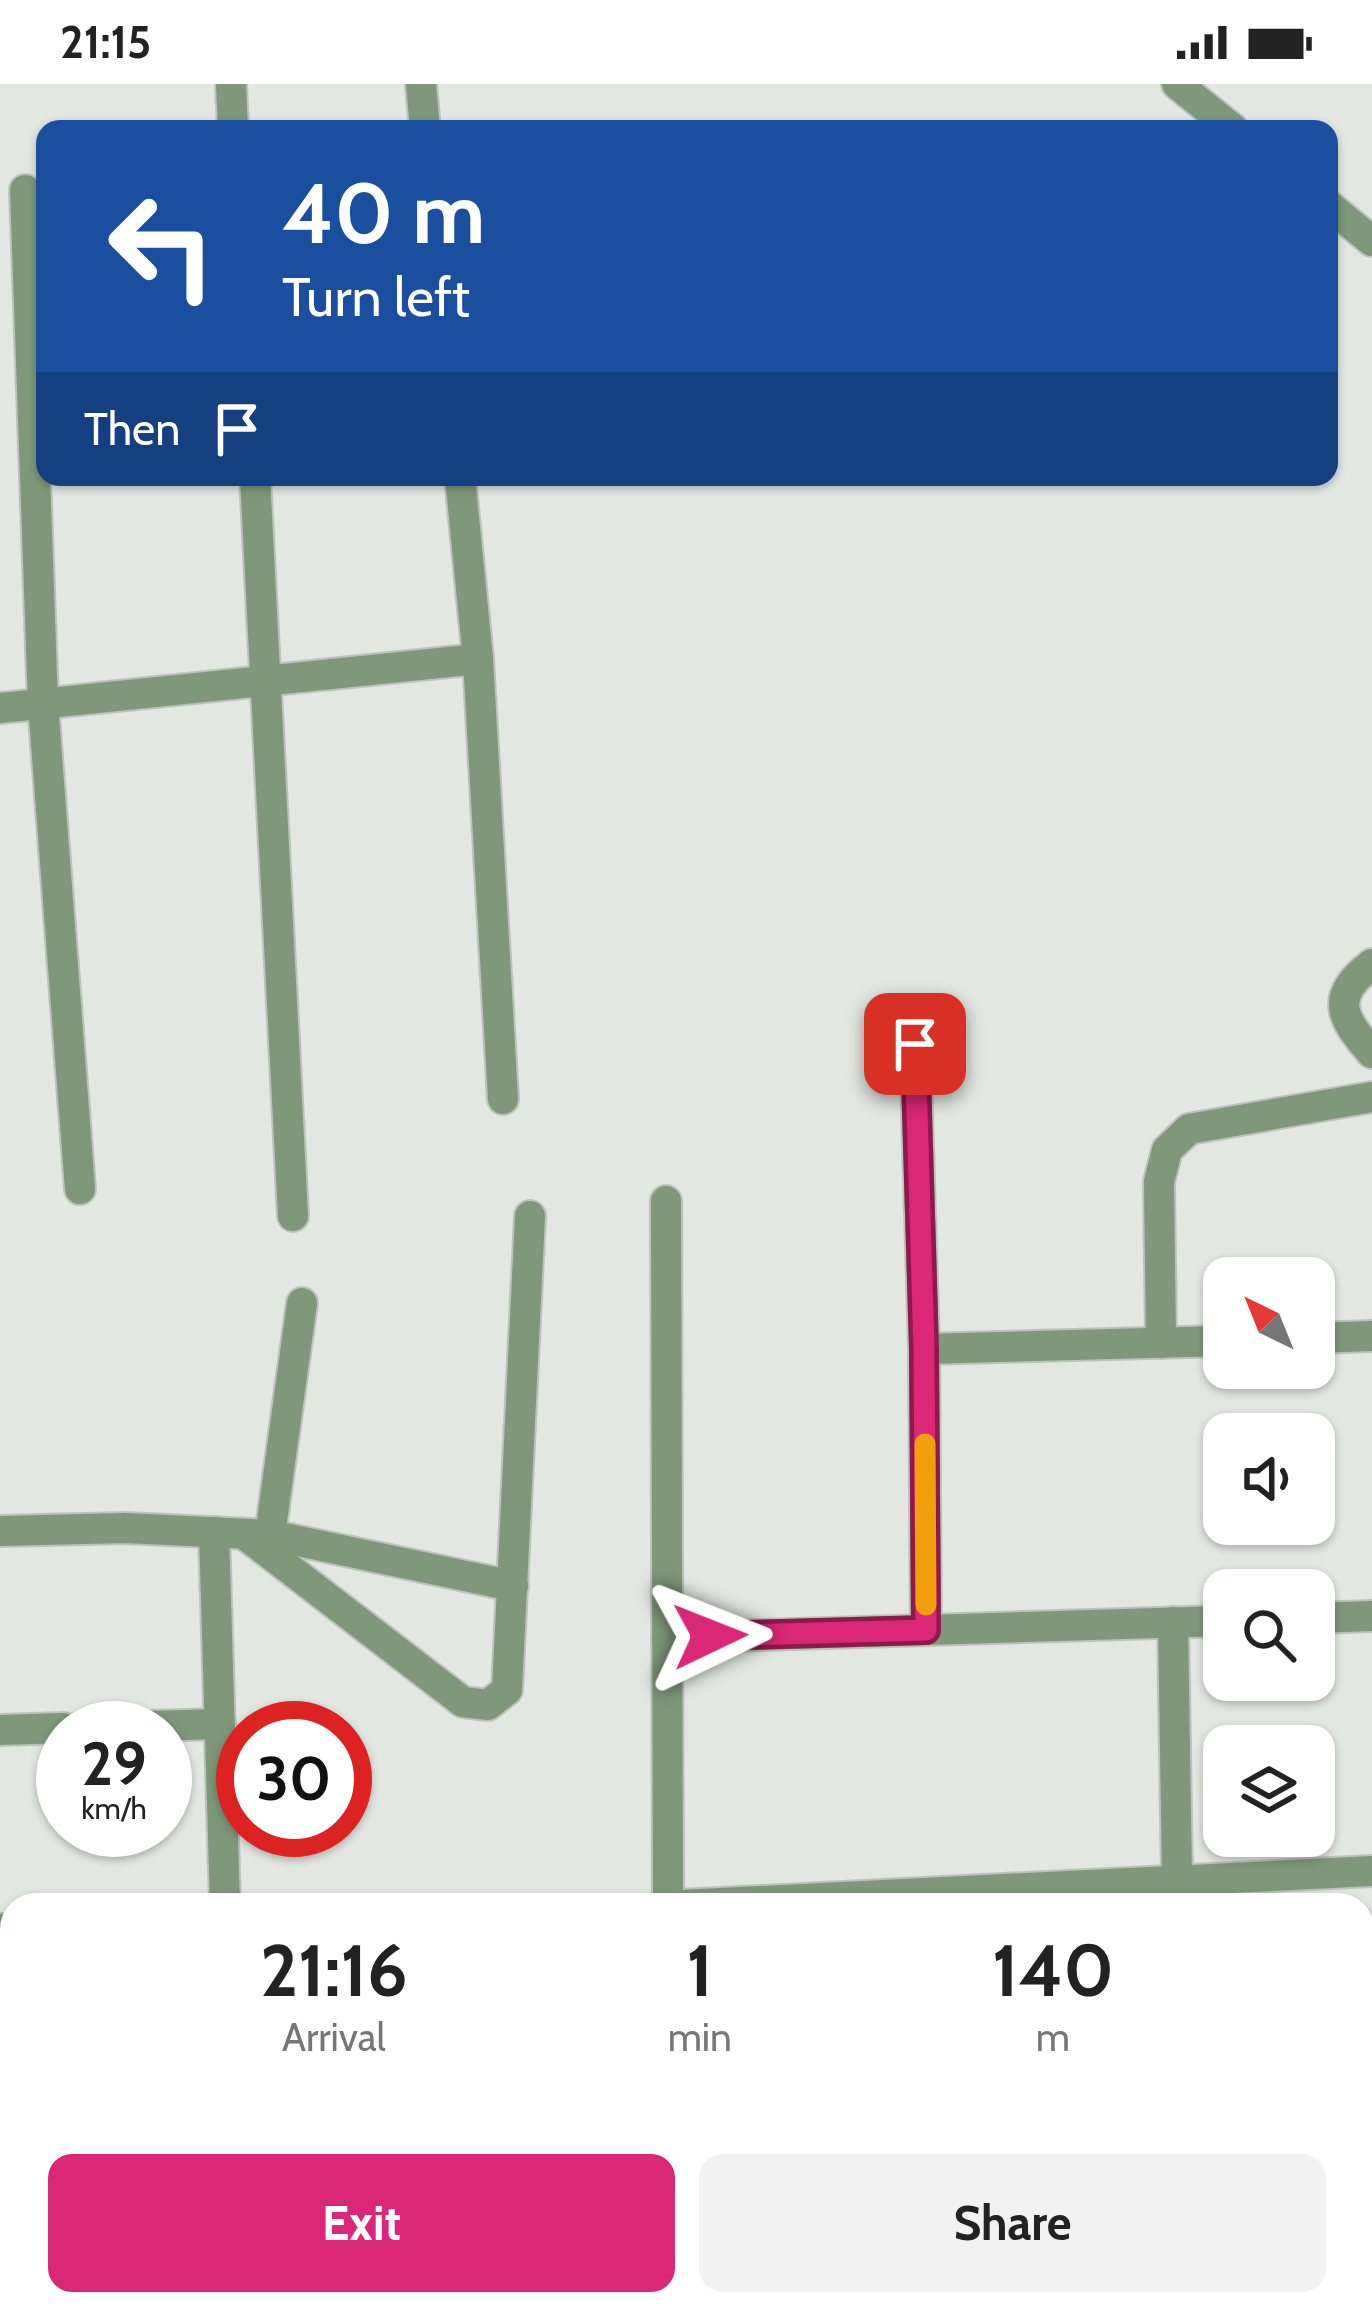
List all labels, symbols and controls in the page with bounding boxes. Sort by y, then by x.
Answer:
text: 21:15 [60,15,151,69]
text: 40 m [282,162,485,264]
icon: left [84,168,240,324]
text: Turn left [282,264,470,330]
icon: arrive [204,396,270,462]
text: Then [84,402,180,456]
pin [864,993,966,1095]
icon: arrive [882,1011,948,1077]
north arrow [1203,1257,1335,1389]
map controls [1203,1257,1335,1857]
button: sound [1203,1413,1335,1545]
button: search [1203,1569,1335,1701]
position arrow [647,1573,773,1699]
speed limit sign: 30 [216,1701,372,1857]
button: layers [1203,1725,1335,1857]
text: 29 [81,1727,147,1800]
text: km/h [81,1790,147,1827]
text: 21:16 [260,1927,408,2014]
text: 1 [686,1927,713,2014]
text: 140 [992,1927,1114,2014]
text: Arrival [282,2013,386,2061]
text: min [668,2013,732,2061]
text: m [1036,2013,1070,2061]
button: Exit [48,2154,675,2292]
button: Share [699,2154,1326,2292]

